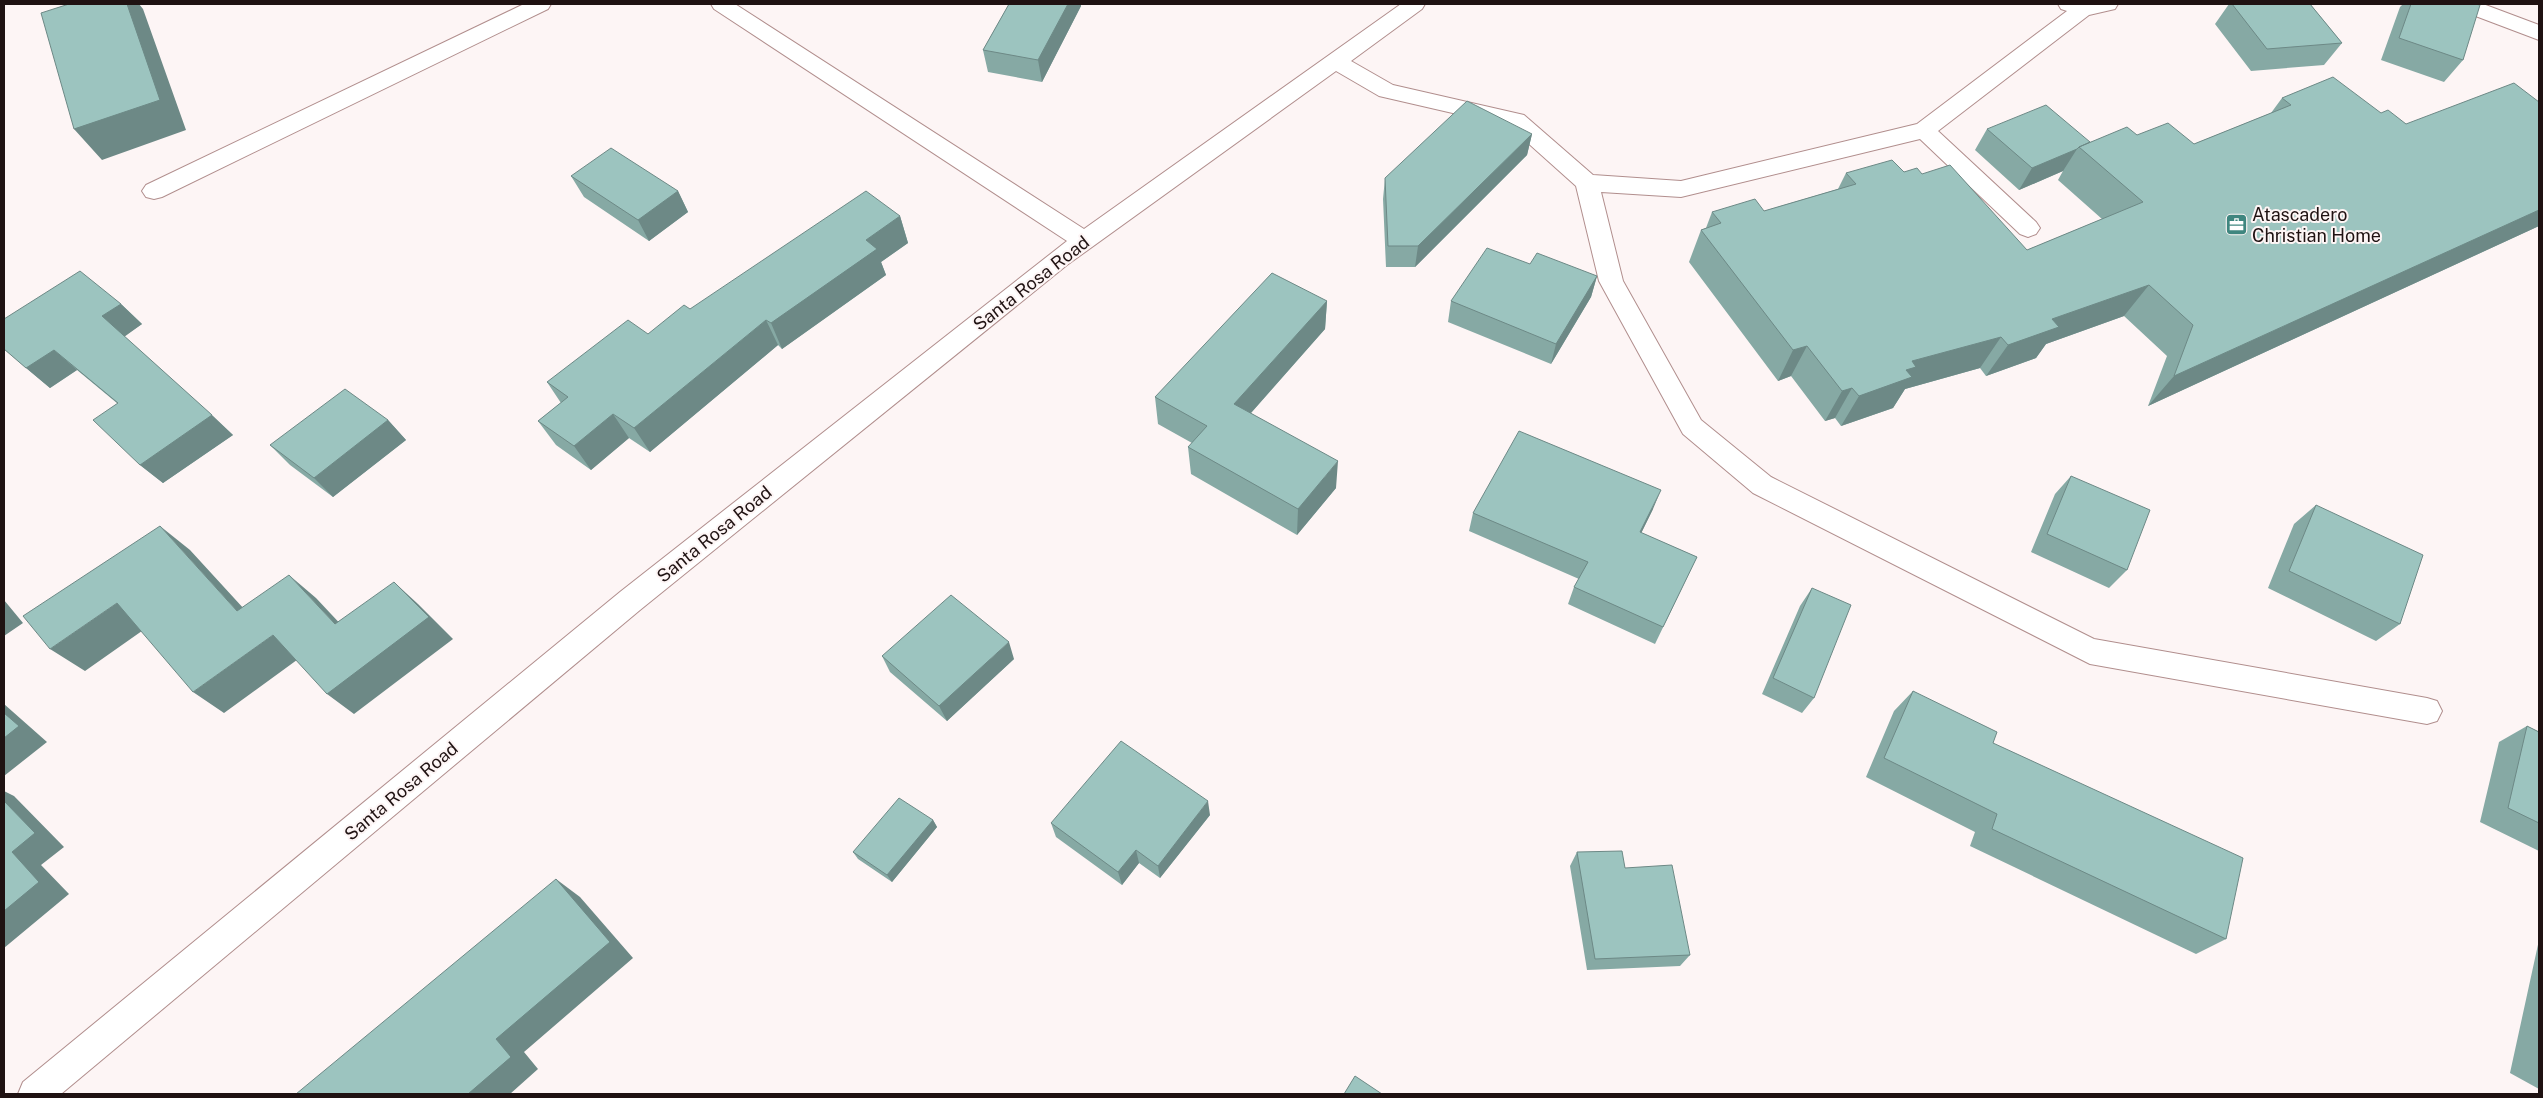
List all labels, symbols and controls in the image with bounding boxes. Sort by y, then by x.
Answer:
place label: Atascadero Christian Home [2252,204,2381,246]
office icon: Atascadero Christian Home [2224,212,2248,236]
street label: Santa Rosa Road [969,231,1093,335]
street label: Santa Rosa Road [652,481,776,587]
street label: Santa Rosa Road [340,738,462,844]

